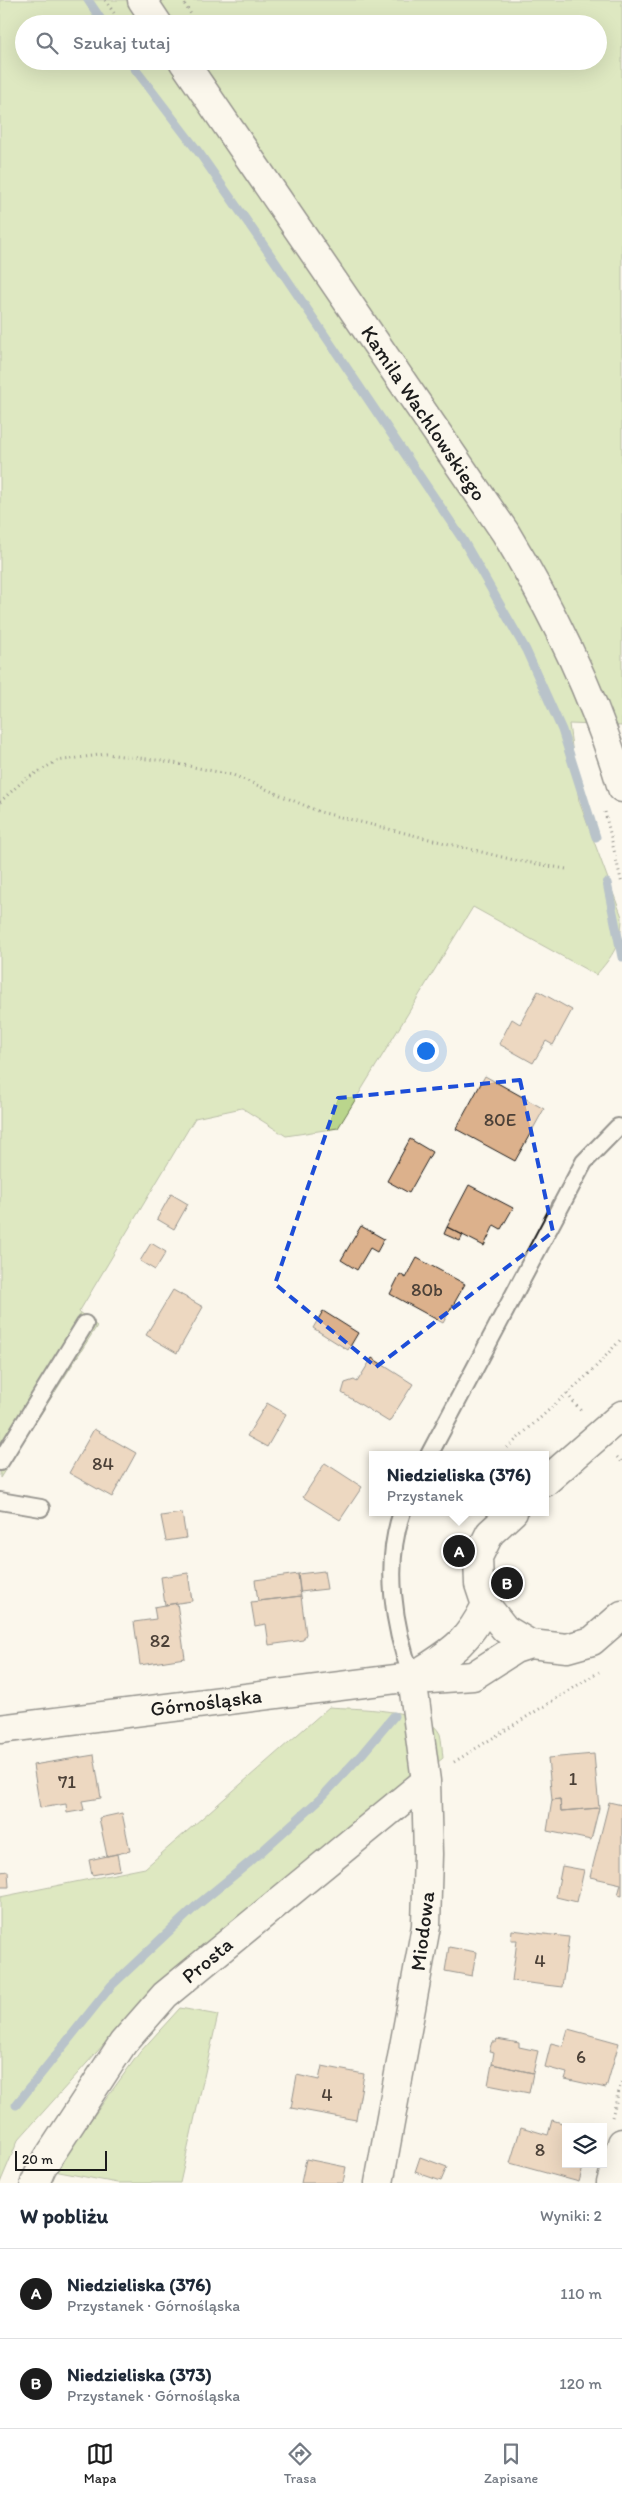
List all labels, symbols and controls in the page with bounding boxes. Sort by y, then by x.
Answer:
search box [15,15,607,70]
icon: search [33,29,61,57]
text: Szukaj tutaj [73,31,170,54]
street label: Kamila Wachlowskiego [356,321,492,505]
your location [413,1038,439,1064]
house number: 80E [484,1108,516,1131]
house number: 80b [411,1278,443,1301]
popup [369,1451,549,1516]
house number: 84 [92,1452,114,1475]
text: Niedzieliska (376) [387,1463,531,1486]
text: Przystanek [387,1486,463,1505]
pin: A [443,1532,475,1570]
pin: B [491,1564,523,1602]
house number: 82 [150,1629,170,1652]
street label: Górnośląska [149,1683,263,1721]
house number: 1 [569,1767,578,1790]
house number: 71 [58,1770,76,1793]
street label: Miodowa [405,1890,439,1972]
street label: Prosta [176,1932,238,1988]
house number: 4 [534,1949,546,1972]
house number: 6 [576,2045,586,2068]
house number: 4 [321,2083,333,2106]
map controls [562,2123,607,2168]
button: layers [562,2123,607,2168]
house number: 8 [535,2138,545,2161]
scale bar [15,2148,108,2171]
text: 20 m [22,2151,53,2168]
text: W pobliżu [20,2203,108,2228]
text: Wyniki: 2 [540,2206,602,2225]
text: Niedzieliska (376) [67,2273,211,2296]
text: A [31,2284,41,2303]
text: 110 m [560,2284,602,2303]
text: Przystanek · Górnośląska [67,2296,240,2315]
text: Niedzieliska (373) [67,2363,212,2386]
text: B [31,2374,41,2393]
text: 120 m [559,2374,602,2393]
text: Przystanek · Górnośląska [67,2386,240,2405]
tab: Mapa [84,2440,116,2487]
tab: Trasa [284,2440,317,2487]
tab: Zapisane [484,2440,538,2487]

